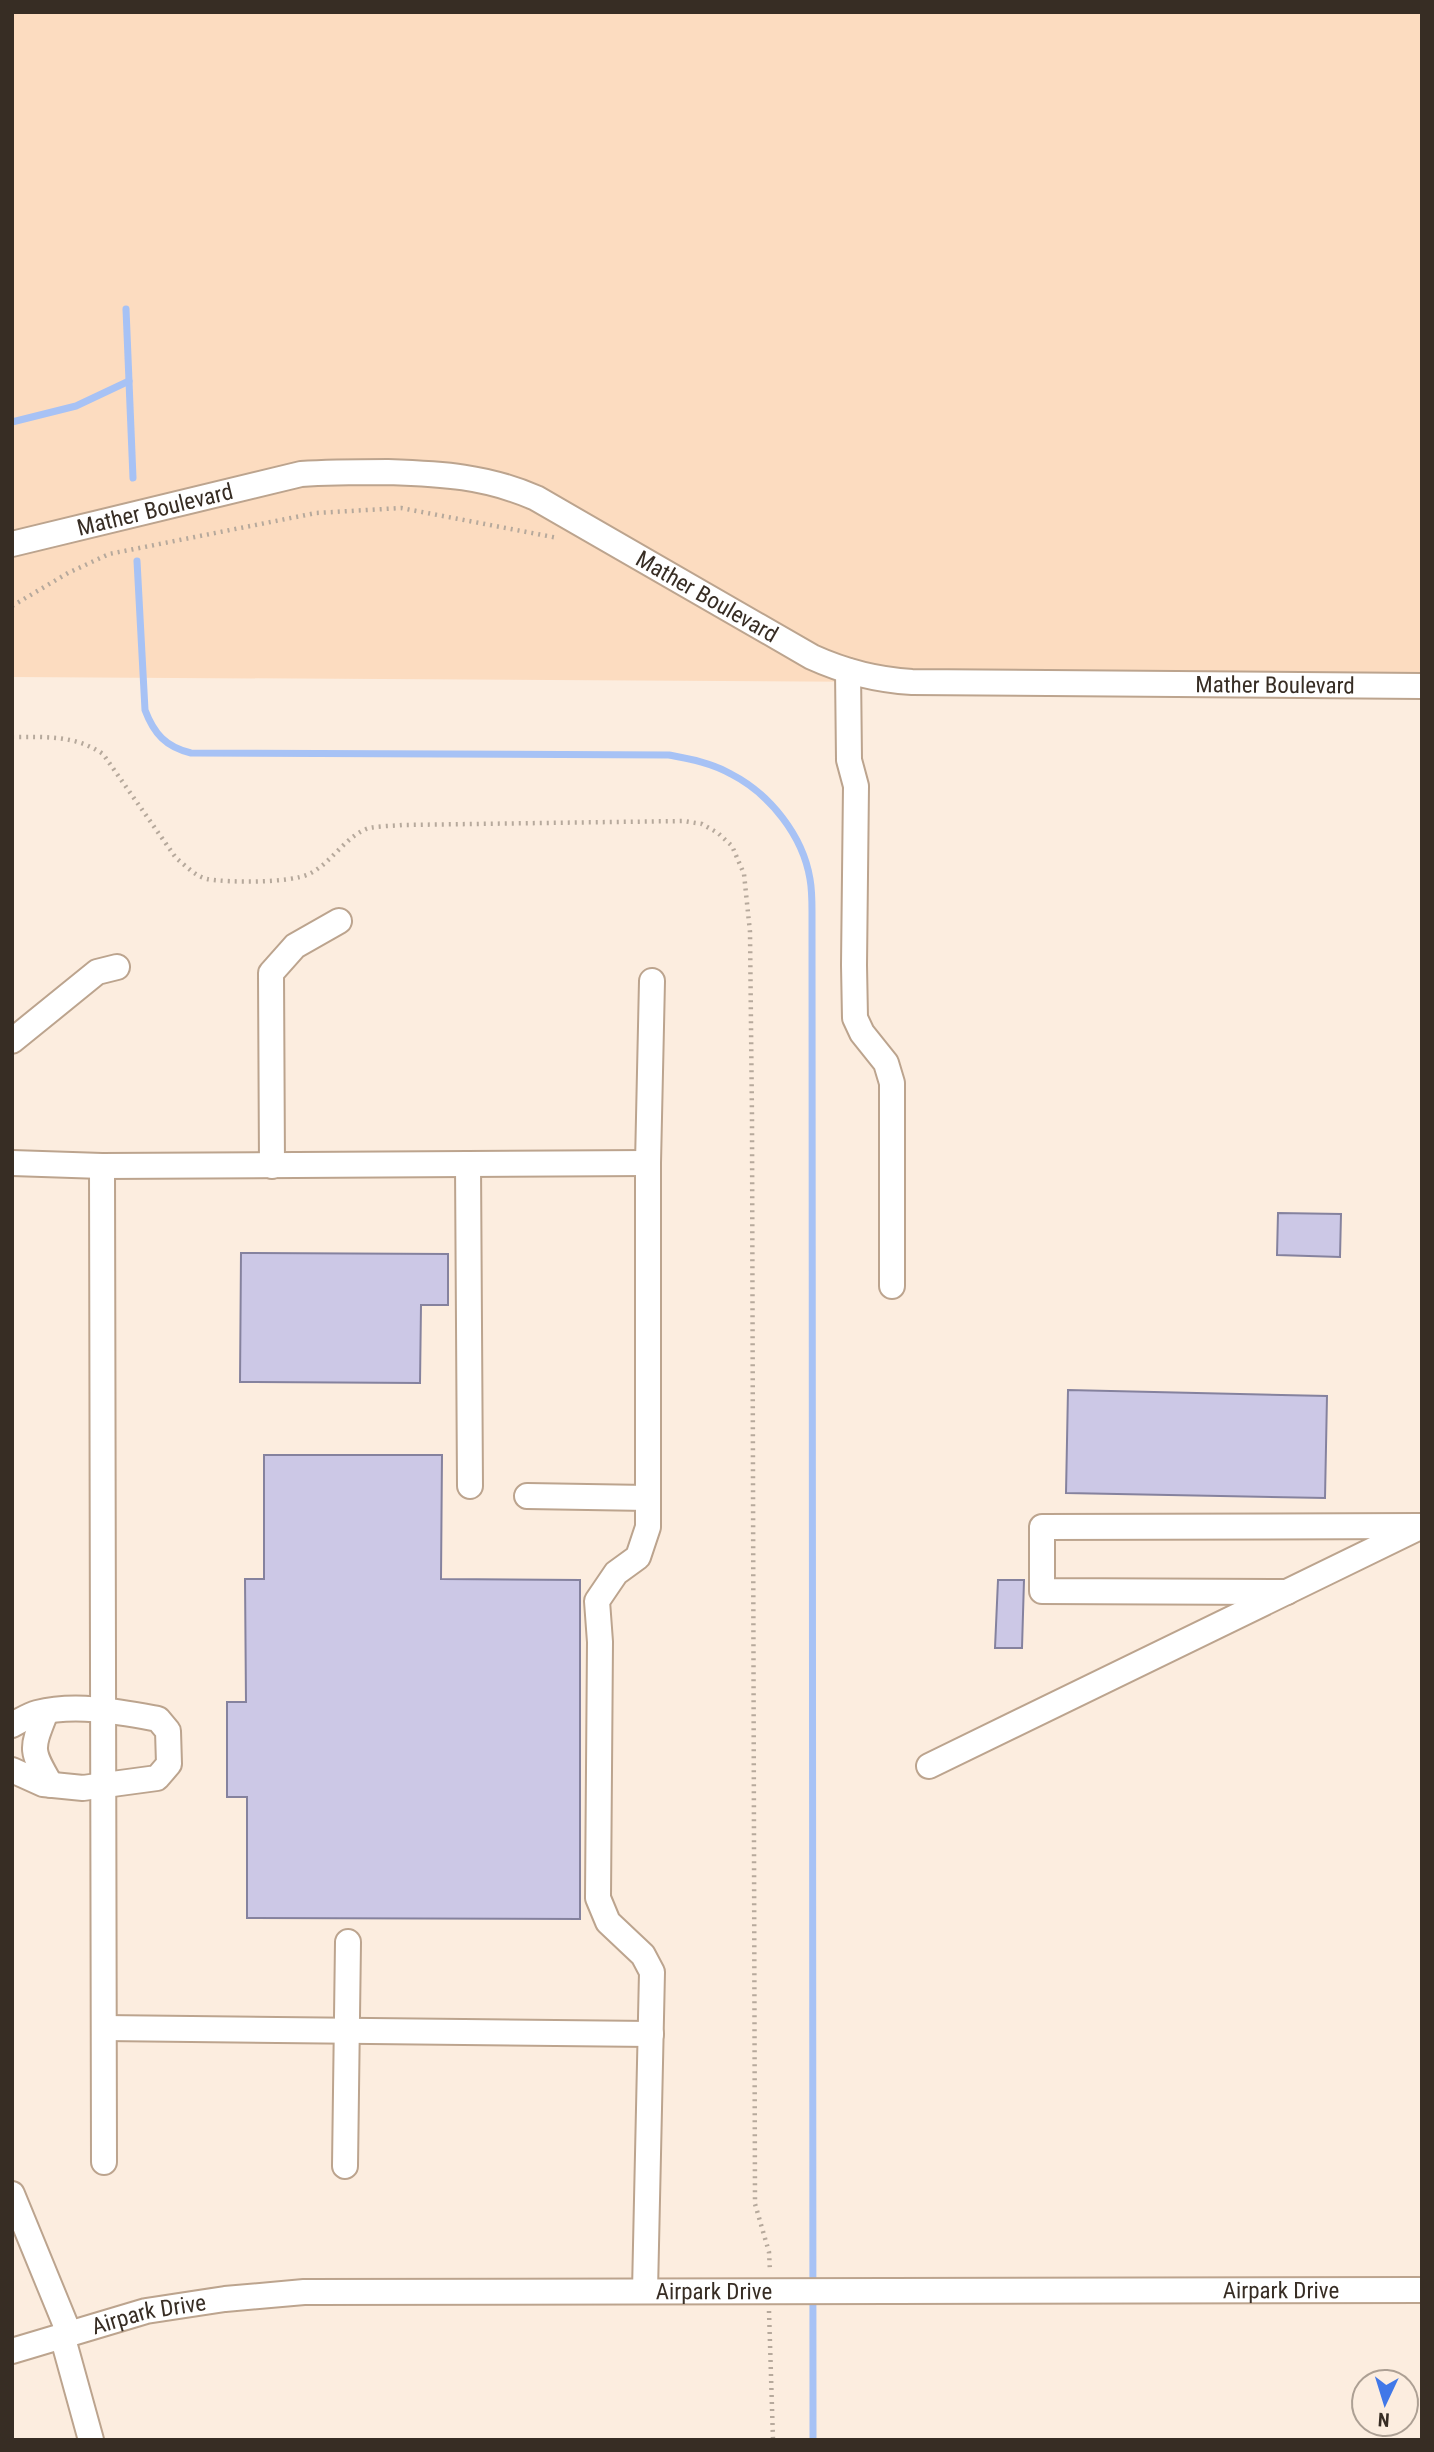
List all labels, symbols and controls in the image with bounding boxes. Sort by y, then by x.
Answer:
street label: Mather Boulevard [74,478,236,541]
street label: Mather Boulevard [631,545,783,648]
street label: Mather Boulevard [1195,671,1355,699]
street label: Airpark Drive [1223,2277,1339,2304]
street label: Airpark Drive [656,2278,772,2305]
street label: Airpark Drive [88,2289,208,2340]
north arrow [1350,2368,1420,2438]
text: N [1377,2408,1390,2431]

